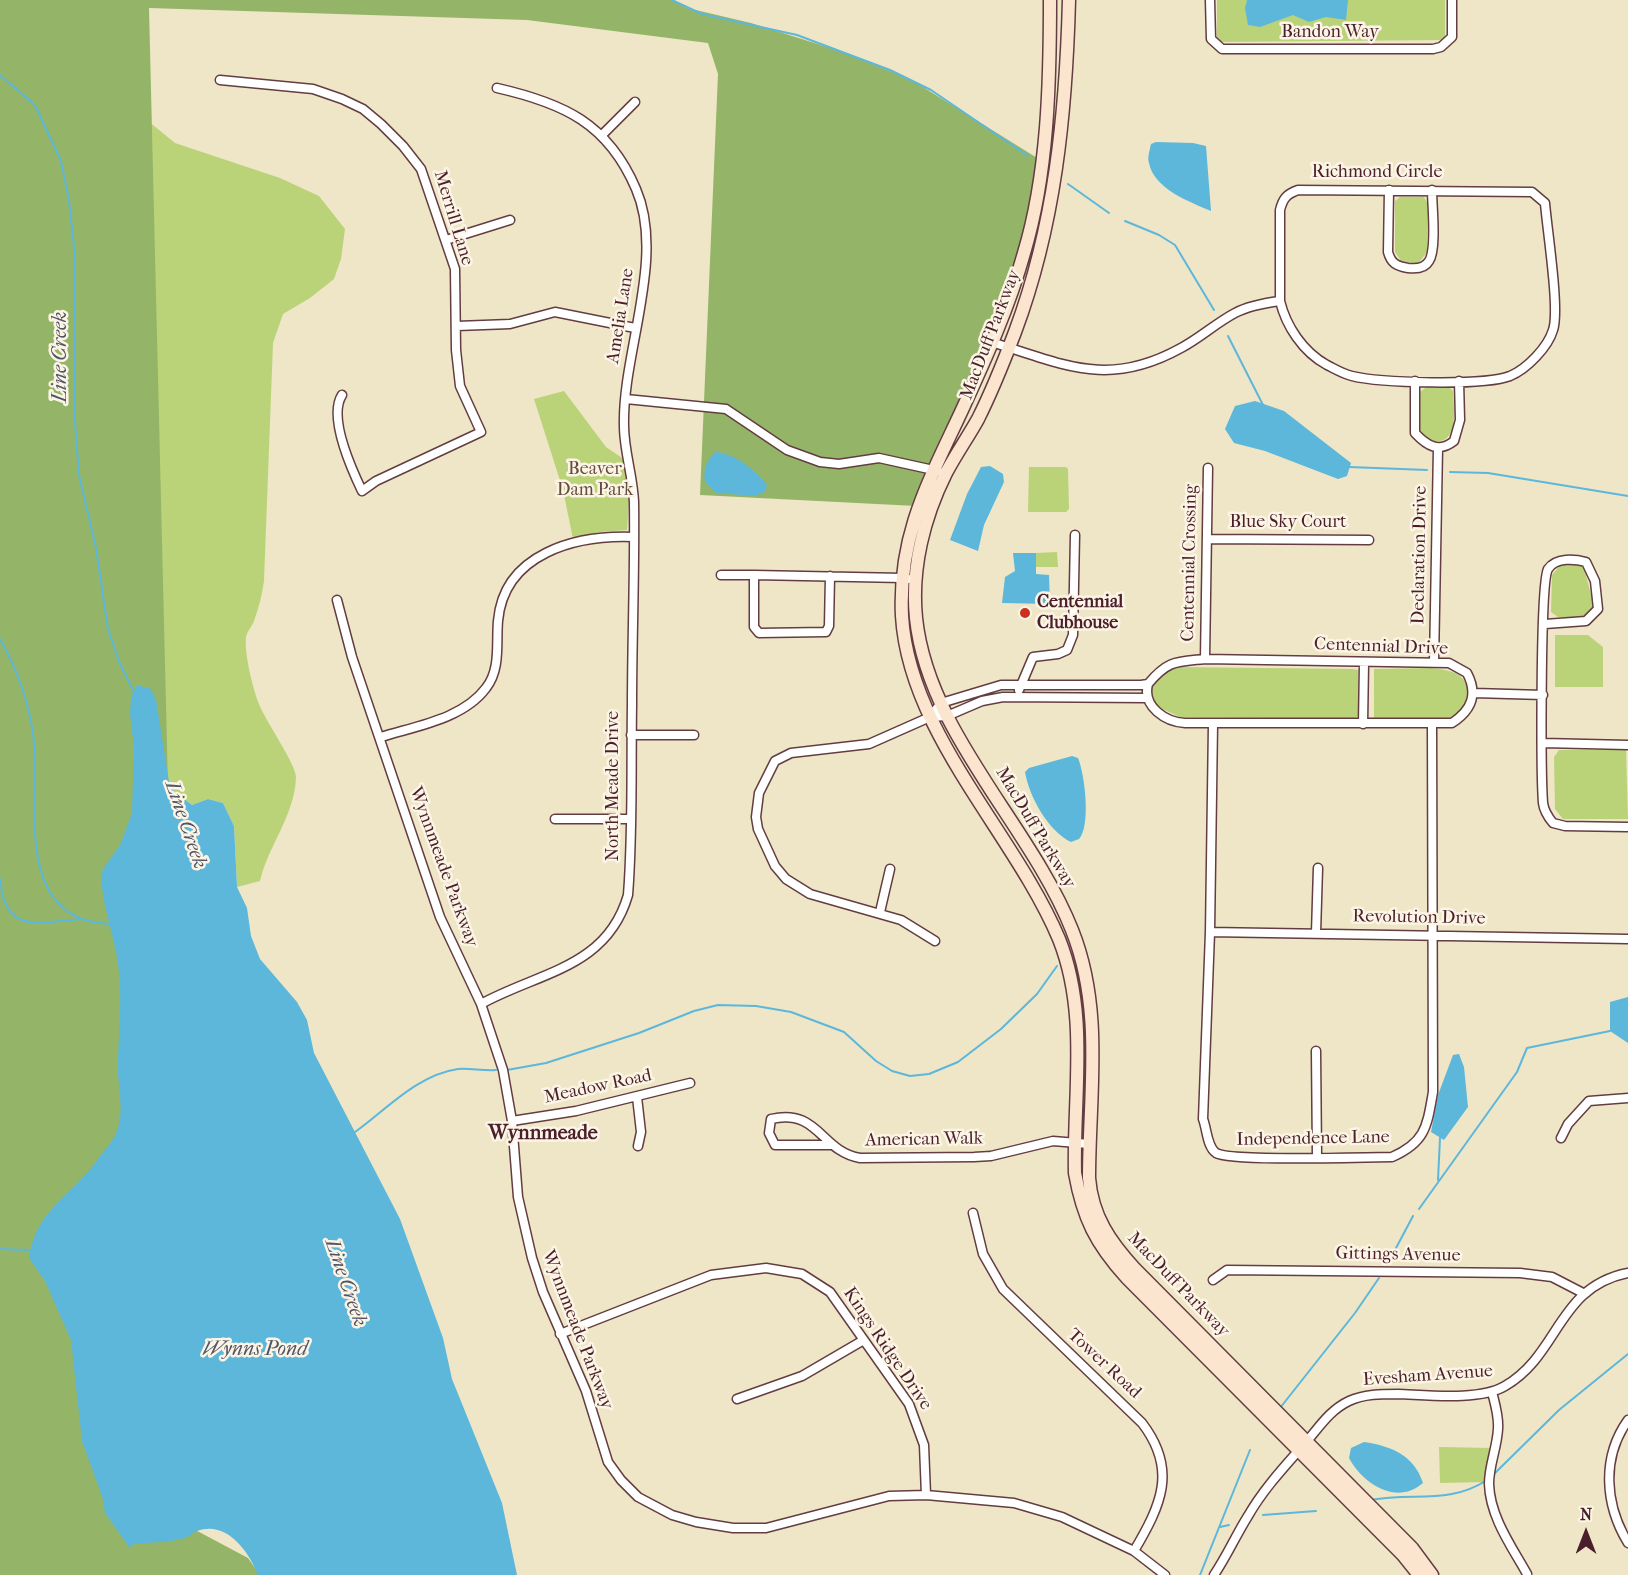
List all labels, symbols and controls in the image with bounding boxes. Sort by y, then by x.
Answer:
street label: Bandon Way [1281,22,1379,44]
street label: Richmond Circle [1312,162,1442,184]
street label: Merrill Lane [428,168,478,268]
street label: Amelia Lane [603,267,639,365]
street label: MacDuff Parkway [956,267,1026,403]
water label: Line Creek [49,312,73,402]
park label: Beaver Dam Park [557,459,633,502]
street label: Centennial Crossing [1178,484,1202,642]
street label: Declaration Drive [1408,485,1432,625]
street label: Blue Sky Court [1230,512,1346,534]
place label: Centennial Clubhouse [1037,592,1123,634]
marker: Centennial Clubhouse [1018,606,1032,620]
street label: Centennial Drive [1314,634,1448,660]
street label: North Meade Drive [603,711,625,861]
street label: MacDuff Parkway [990,763,1080,893]
water label: Line Creek [159,778,211,872]
street label: Wynnmeade Parkway [404,784,482,950]
street label: Revolution Drive [1352,906,1486,930]
street label: Meadow Road [542,1065,654,1109]
district label: Wynnmeade [488,1122,598,1146]
street label: Independence Lane [1236,1127,1390,1151]
street label: American Walk [865,1128,983,1152]
street label: MacDuff Parkway [1122,1228,1234,1342]
water label: Line Creek [319,1236,371,1330]
street label: Gittings Avenue [1335,1243,1461,1267]
street label: Wynnmeade Parkway [537,1247,617,1413]
street label: Kings Ridge Drive [838,1284,936,1414]
street label: Tower Road [1063,1324,1145,1404]
water label: Wynns Pond [203,1338,307,1362]
street label: Evesham Avenue [1362,1361,1494,1391]
north arrow [1556,1503,1616,1563]
text: N [1580,1505,1592,1524]

